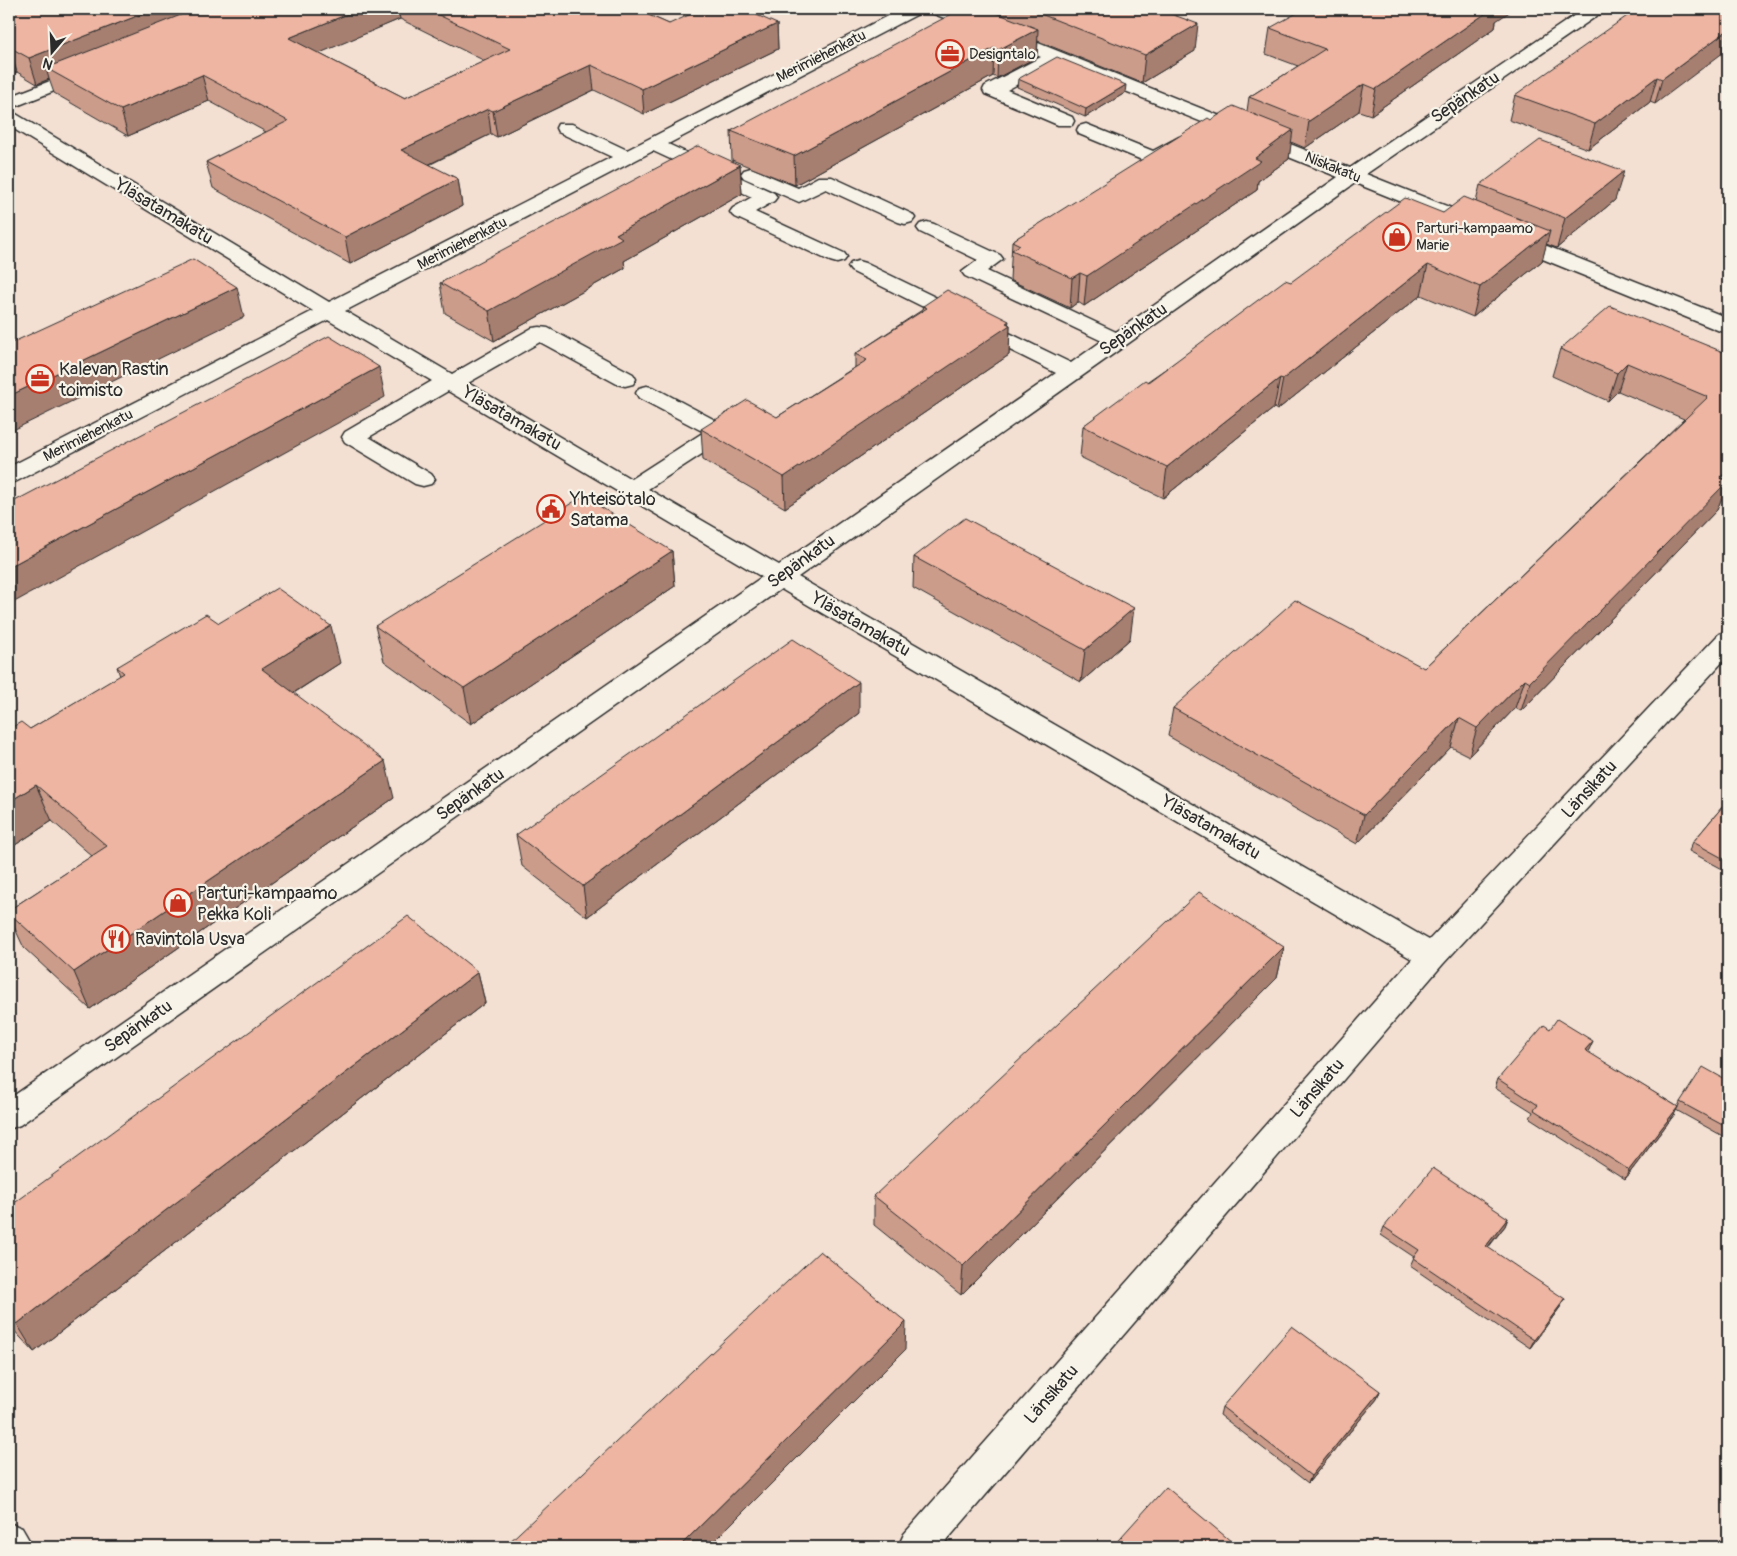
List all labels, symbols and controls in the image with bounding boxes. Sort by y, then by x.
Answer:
street label: Merimiehenkatu [773,26,869,87]
north arrow [28,28,78,78]
office icon: Designtalo [935,39,965,69]
place label: Designtalo [969,45,1036,64]
text: N [41,54,55,73]
street label: Sepänkatu [1426,66,1504,129]
street label: Niskakatu [1302,148,1364,187]
street label: Yläsatamakatu [109,173,217,250]
street label: Merimiehenkatu [414,213,510,274]
place label: Parturi-kampaamo Marie [1416,219,1533,255]
shop icon: Parturi-kampaamo Marie [1382,222,1412,252]
street label: Sepänkatu [1095,298,1172,361]
place label: Kalevan Rastin toimisto [58,358,169,402]
office icon: Kalevan Rastin toimisto [25,364,55,394]
street label: Yläsatamakatu [457,380,565,456]
street label: Merimiehenkatu [40,405,136,466]
place label: Yhteisötalo Satama [569,488,656,532]
public building icon: Yhteisötalo Satama [536,494,566,524]
street label: Sepänkatu [763,529,840,594]
street label: Yläsatamakatu [806,586,914,662]
street label: Länsikatu [1557,755,1622,823]
street label: Sepänkatu [432,763,509,826]
street label: Yläsatamakatu [1156,789,1264,865]
place label: Parturi-kampaamo Pekka Koli [197,882,338,926]
shop icon: Parturi-kampaamo Pekka Koli [163,888,193,918]
restaurant icon: Ravintola Usva [101,924,131,954]
place label: Ravintola Usva [135,928,245,951]
street label: Sepänkatu [100,995,177,1058]
street label: Länsikatu [1285,1054,1349,1123]
street label: Länsikatu [1019,1360,1083,1429]

